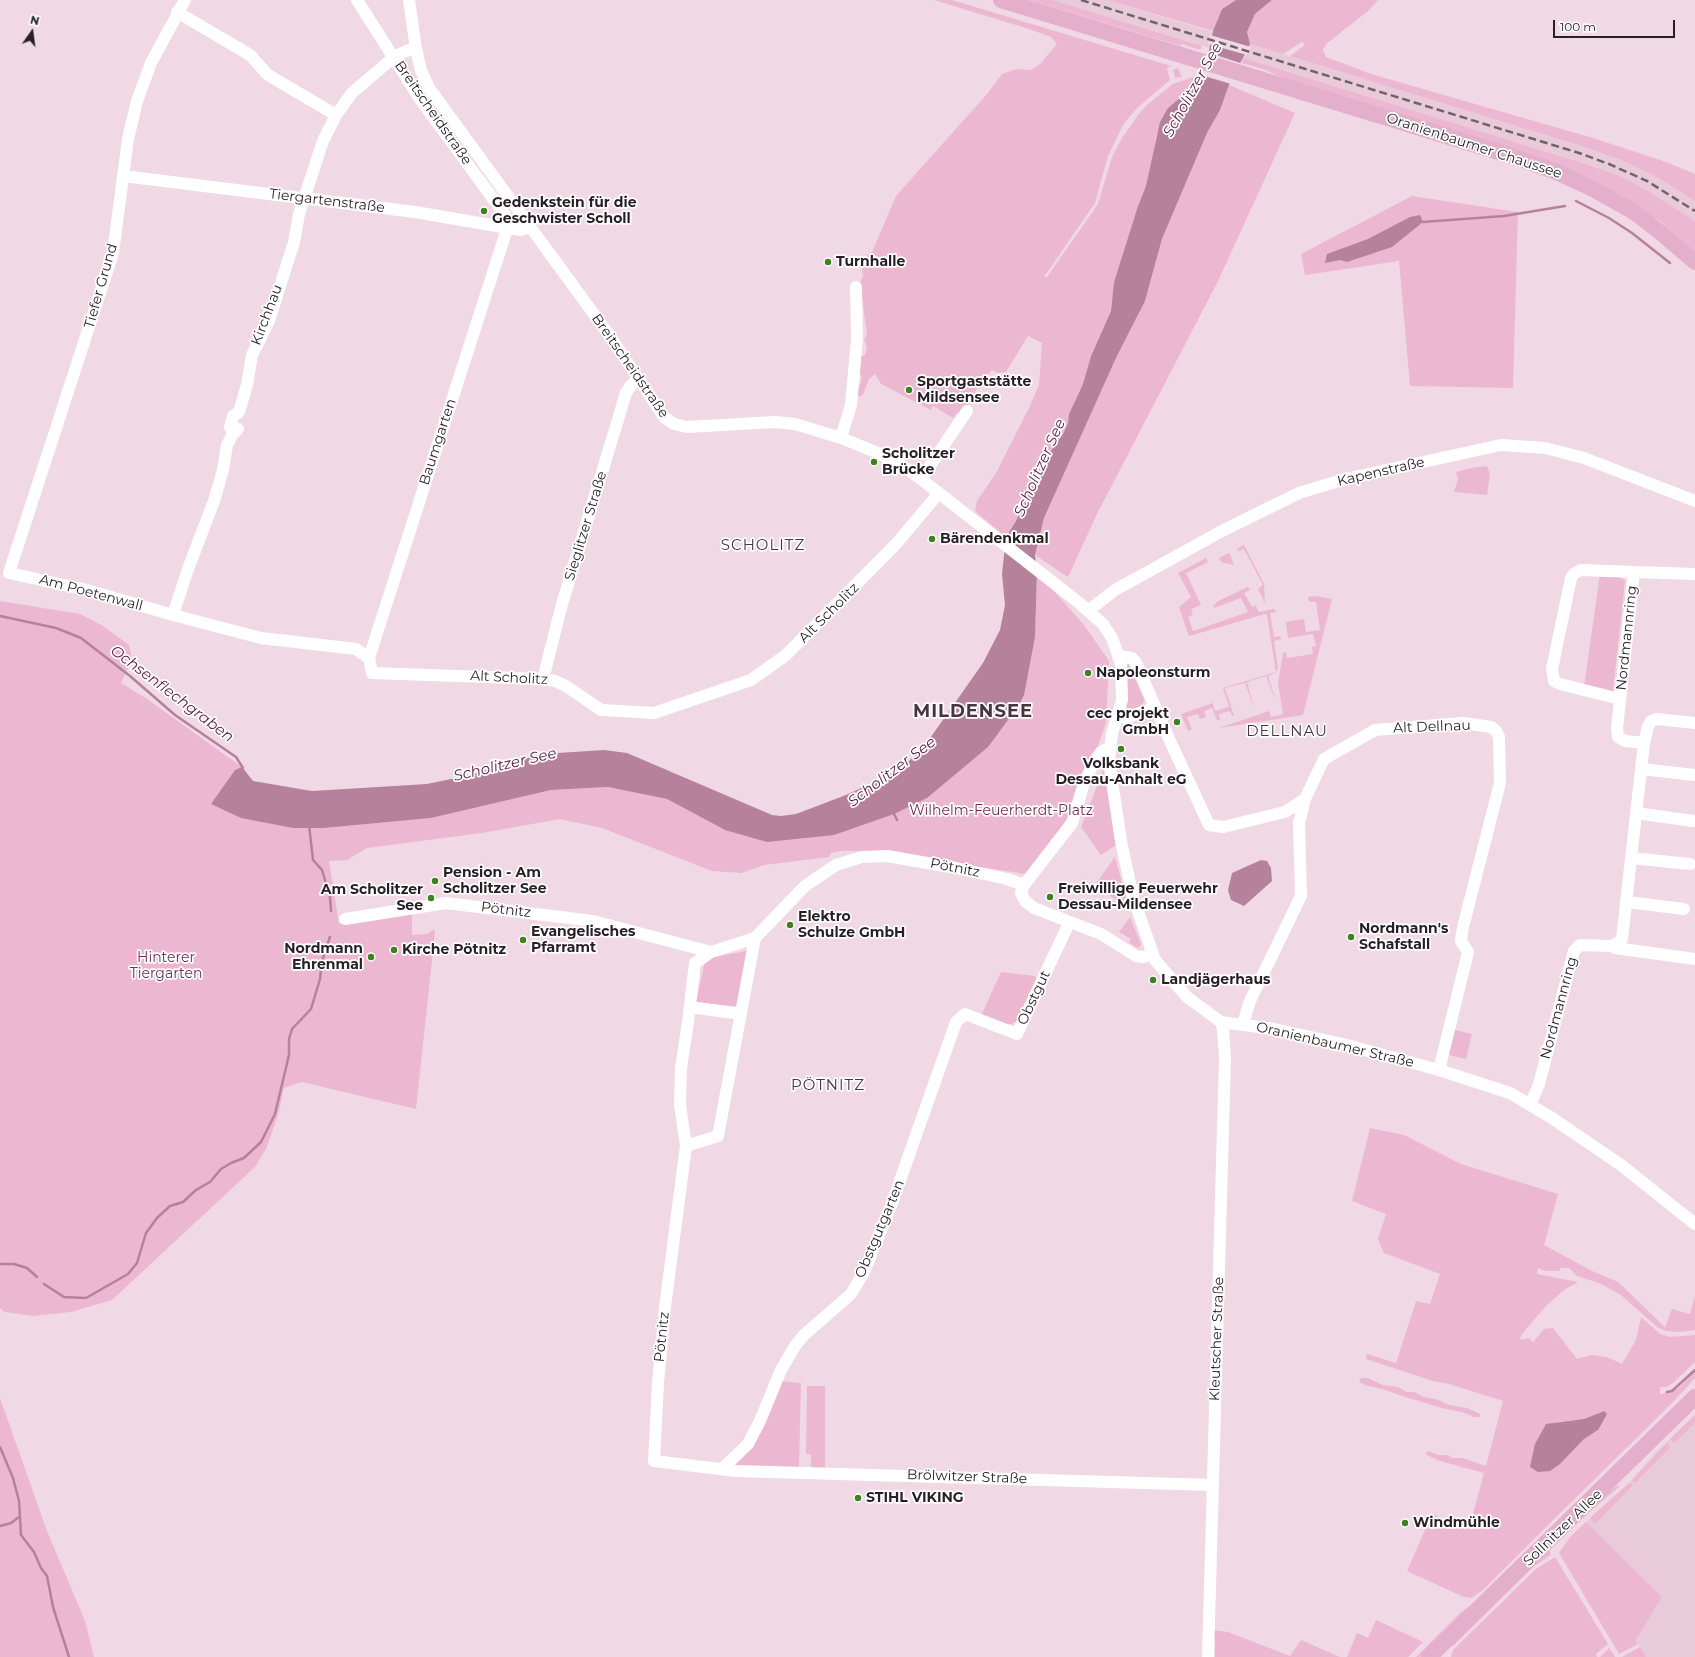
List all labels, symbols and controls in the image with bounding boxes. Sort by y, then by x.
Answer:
north arrow [12,12,52,52]
text: N [29,12,41,28]
scale bar [1555,12,1677,38]
text: 100 m [1560,19,1596,34]
water label: Scholitzer See [1160,40,1226,140]
street label: Breitscheidstraße [391,58,475,168]
street label: Oranienbaumer Chaussee [1384,110,1564,182]
street label: Tiergartenstraße [268,186,386,216]
place label: Gedenkstein für die Geschwister Scholl [492,195,636,228]
marker: Gedenkstein für die Geschwister Scholl [479,206,489,216]
street label: Tiefer Grund [81,242,121,330]
place label: Turnhalle [836,254,905,270]
marker: Turnhalle [823,257,833,267]
street label: Kirchhau [248,282,286,348]
street label: Breitscheidstraße [588,311,672,421]
place label: Sportgaststätte Mildsensee [917,374,1031,406]
marker: Sportgaststätte Mildsensee [904,385,914,395]
street label: Baumgarten [416,397,460,487]
water label: Scholitzer See [1010,416,1070,520]
place label: Scholitzer Brücke [882,446,955,478]
street label: Kapenstraße [1336,454,1426,490]
marker: Scholitzer Brücke [869,457,879,467]
street label: Sieglitzer Straße [561,469,611,583]
place label: Bärendenkmal [940,531,1049,547]
marker: Bärendenkmal [927,534,937,544]
district label: SCHOLITZ [721,537,805,555]
street label: Am Poetenwall [37,571,145,615]
street label: Alt Scholitz [796,580,862,646]
street label: Nordmannring [1613,585,1641,691]
water label: Ochsenflechgraben [107,642,237,746]
place label: Napoleonsturm [1096,665,1210,681]
street label: Alt Scholitz [470,668,548,688]
marker: Napoleonsturm [1083,668,1093,678]
district label: MILDENSEE [913,701,1033,723]
place label: cec projekt GmbH [1087,706,1169,738]
marker: cec projekt GmbH [1172,717,1182,727]
street label: Alt Dellnau [1393,717,1471,737]
district label: DELLNAU [1246,723,1328,741]
water label: Scholitzer See [845,733,939,811]
water label: Scholitzer See [452,744,558,786]
marker: Volksbank Dessau-Anhalt eG [1116,744,1126,754]
place label: Volksbank Dessau-Anhalt eG [1055,756,1187,788]
park label: Wilhelm-Feuerherdt-Platz [909,803,1093,819]
street label: Pötnitz [929,855,981,881]
place label: Pension - Am Scholitzer See [443,865,547,898]
marker: Pension - Am Scholitzer See [430,876,440,886]
place label: Freiwillige Feuerwehr Dessau-Mildensee [1058,881,1218,914]
place label: Am Scholitzer See [321,882,423,914]
marker: Freiwillige Feuerwehr Dessau-Mildensee [1045,892,1055,902]
marker: Am Scholitzer See [426,893,436,903]
street label: Pötnitz [480,899,532,921]
place label: Elektro Schulze GmbH [798,909,905,942]
marker: Elektro Schulze GmbH [785,920,795,930]
place label: Nordmann's Schafstall [1359,921,1448,954]
place label: Evangelisches Pfarramt [531,924,635,956]
marker: Nordmann's Schafstall [1346,932,1356,942]
marker: Evangelisches Pfarramt [518,935,528,945]
place label: Nordmann Ehrenmal [284,941,363,974]
place label: Kirche Pötnitz [402,942,506,958]
marker: Kirche Pötnitz [389,945,399,955]
park label: Hinterer Tiergarten [130,950,202,982]
marker: Nordmann Ehrenmal [366,952,376,962]
street label: Nordmannring [1537,955,1581,1061]
street label: Obstgut [1014,968,1054,1028]
place label: Landjägerhaus [1161,972,1271,988]
marker: Landjägerhaus [1148,975,1158,985]
street label: Oranienbaumer Straße [1255,1019,1415,1071]
district label: PÖTNITZ [791,1077,865,1095]
street label: Obstgutgarten [852,1177,908,1281]
street label: Kleutscher Straße [1206,1277,1228,1401]
street label: Pötnitz [651,1311,673,1363]
street label: Brölwitzer Straße [907,1467,1027,1487]
street label: Sollnitzer Allee [1520,1486,1606,1570]
place label: STIHL VIKING [866,1490,964,1506]
marker: STIHL VIKING [853,1493,863,1503]
place label: Windmühle [1413,1515,1500,1531]
marker: Windmühle [1400,1518,1410,1528]

